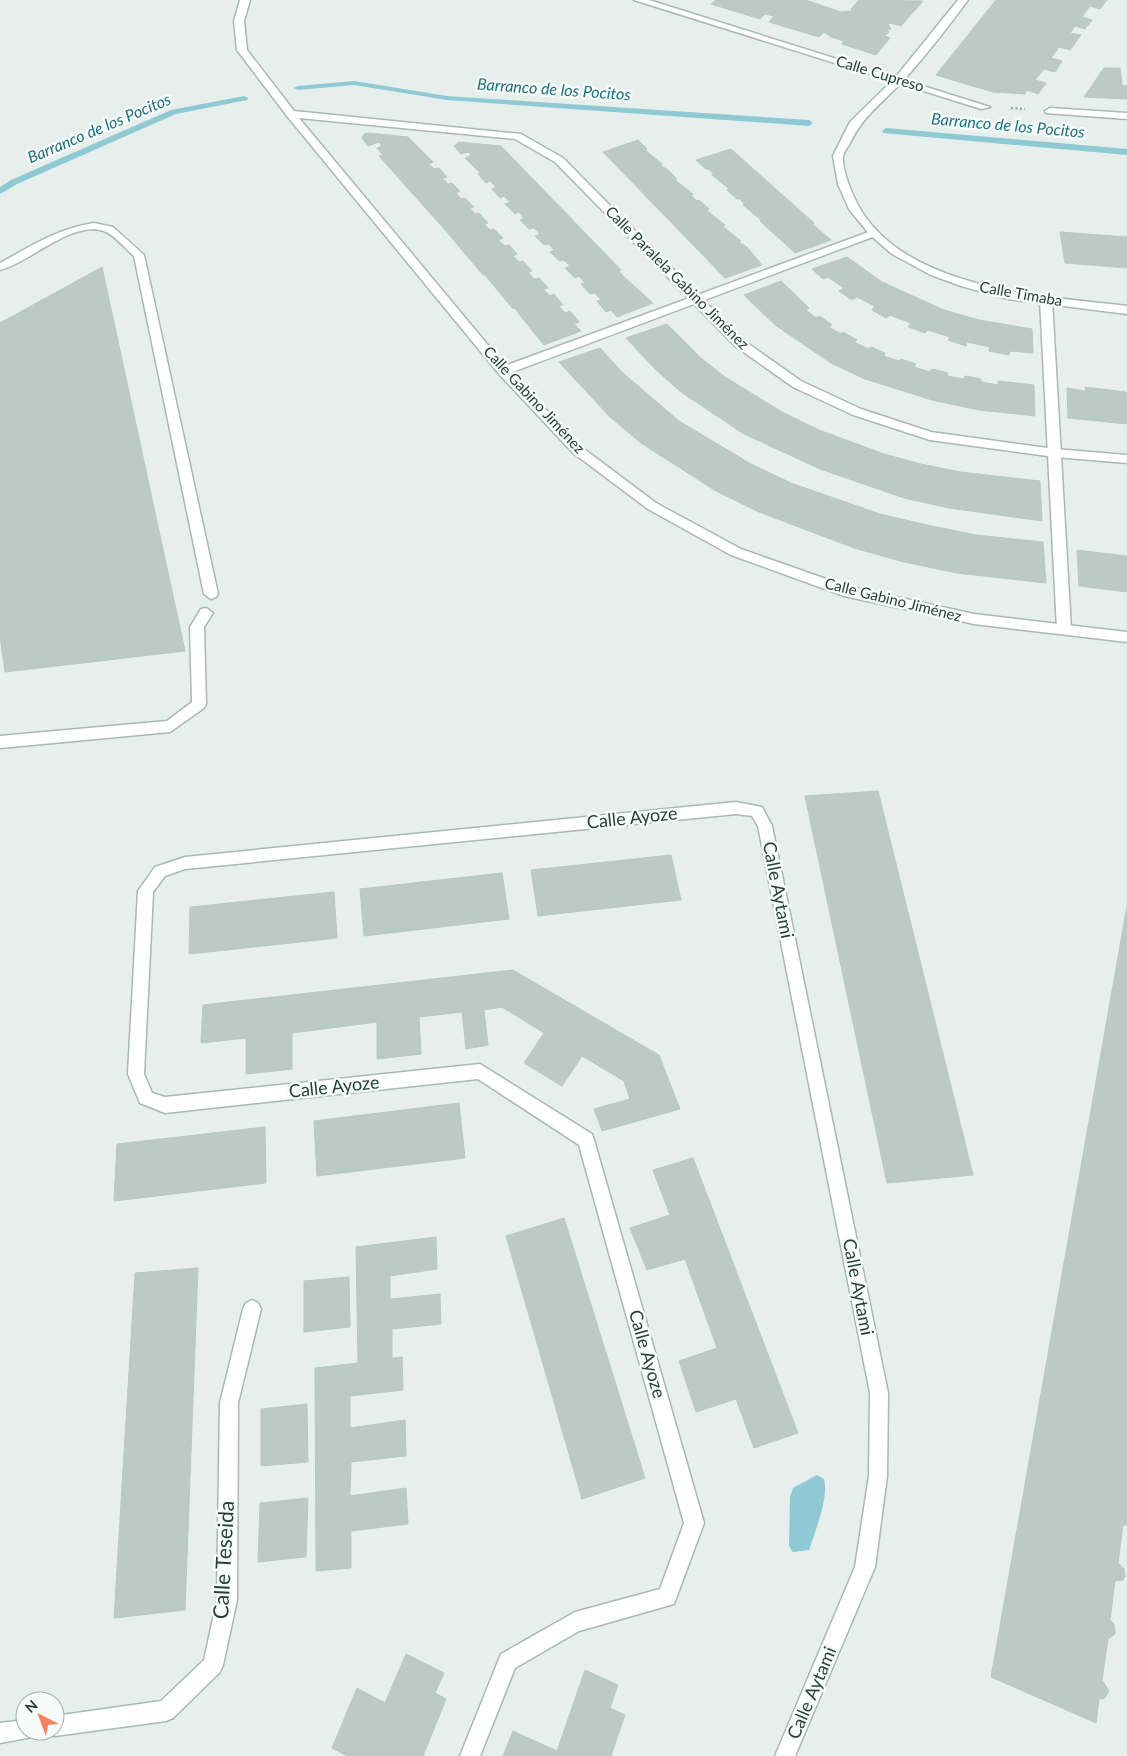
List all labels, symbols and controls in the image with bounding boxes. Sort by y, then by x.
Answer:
street label: Calle Cupreso [834,51,926,95]
water label: Barranco de los Pocitos [477,74,632,103]
water label: Barranco de los Pocitos [24,88,174,166]
water label: Barranco de los Pocitos [931,108,1086,141]
street label: Calle Paralela Gabino Jiménez [602,202,753,353]
street label: Calle Timaba [978,277,1064,309]
street label: Calle Gabino Jiménez [480,342,589,457]
street label: Calle Gabino Jiménez [823,573,964,625]
street label: Calle Ayoze [586,801,678,833]
street label: Calle Aytami [759,840,799,940]
street label: Calle Ayoze [288,1070,380,1102]
street label: Calle Aytami [839,1237,879,1337]
street label: Calle Ayoze [625,1307,671,1400]
street label: Calle Teseida [207,1500,238,1620]
street label: Calle Aytami [782,1643,840,1742]
north arrow [15,1691,65,1741]
text: N [21,1696,41,1716]

